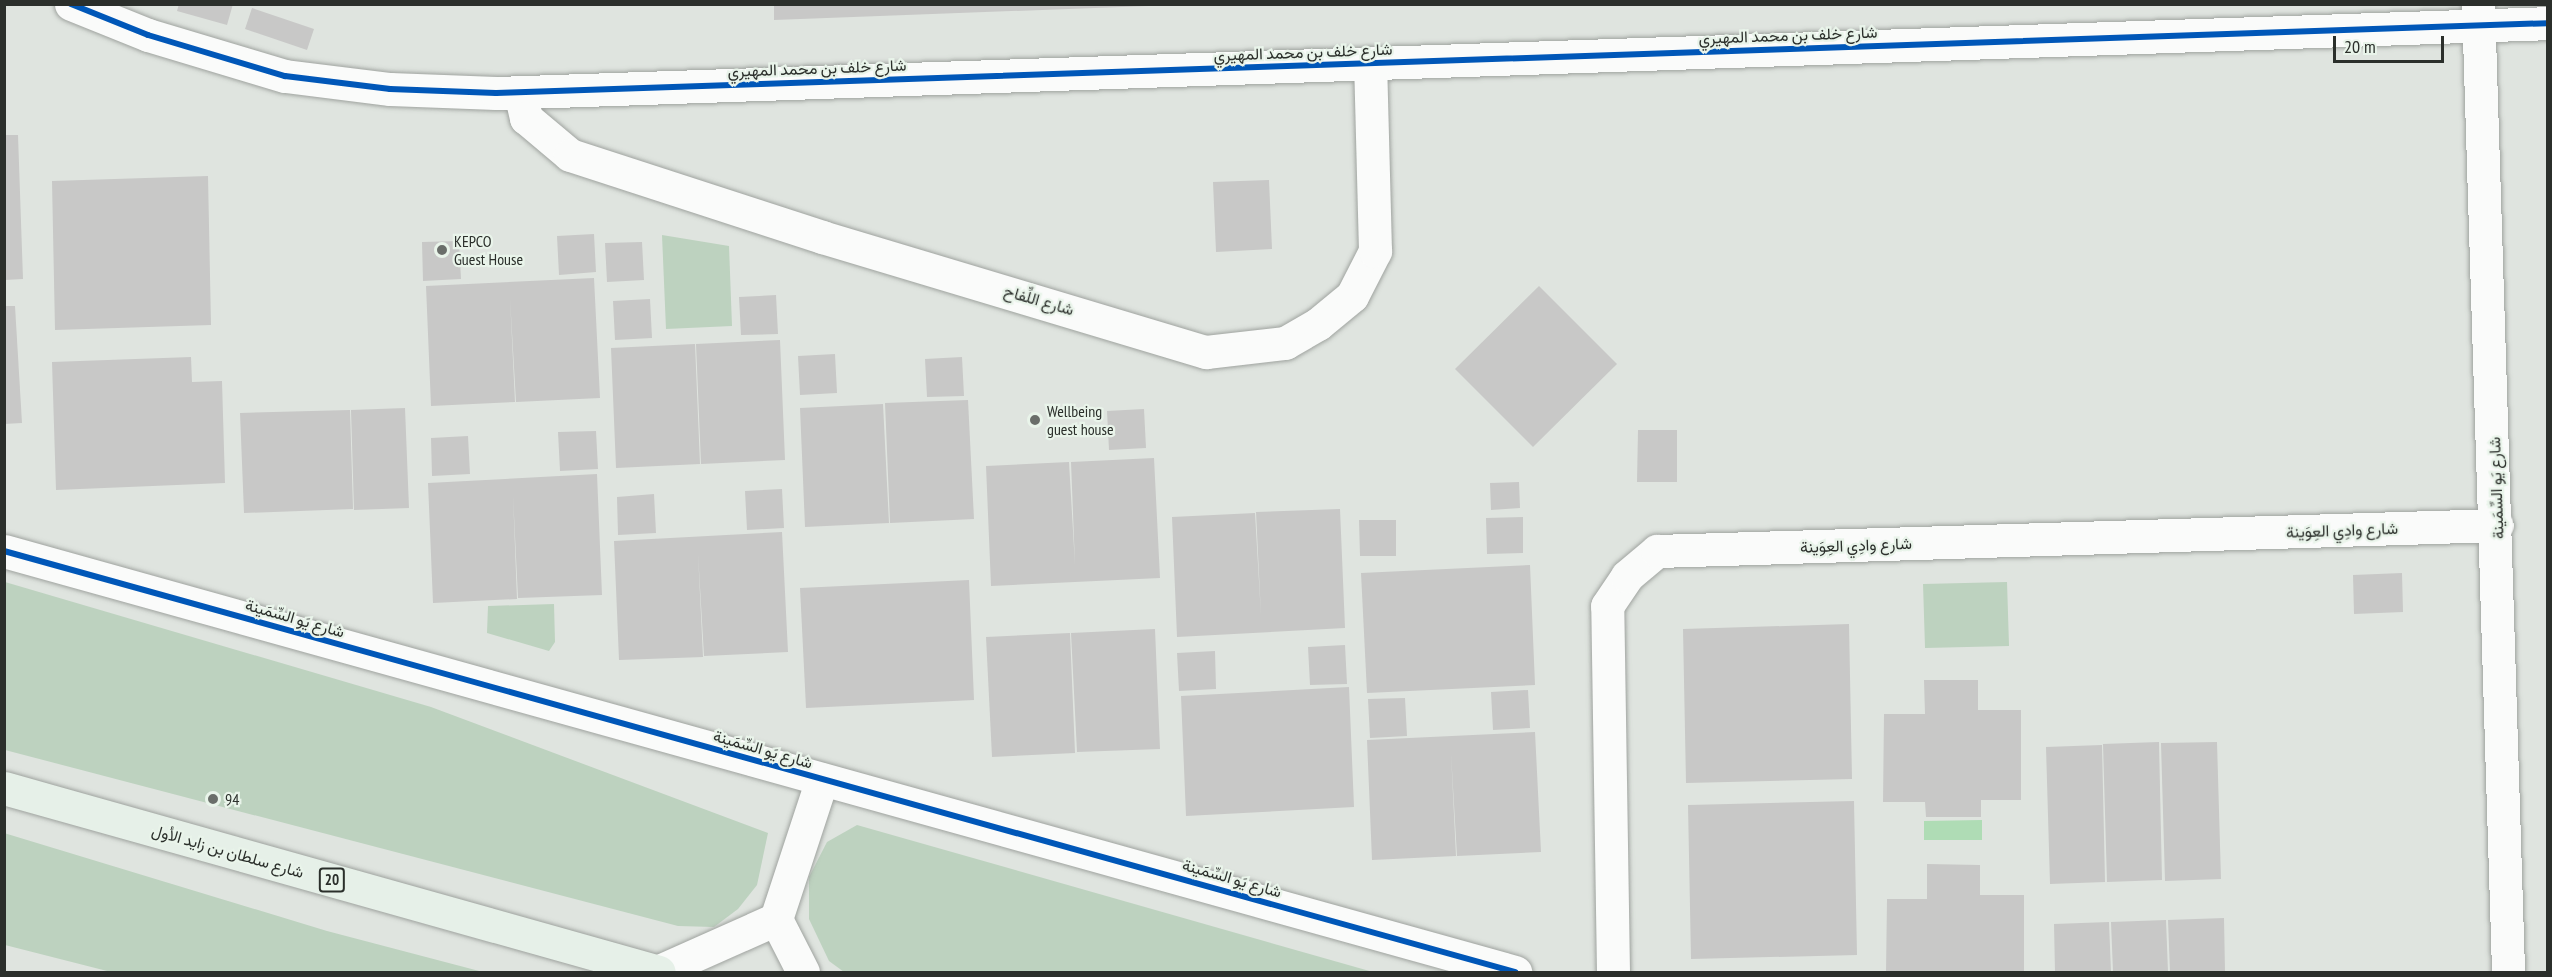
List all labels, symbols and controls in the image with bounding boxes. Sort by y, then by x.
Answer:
street label: شارع خلف بن محمد المهيري [1698,22,1878,48]
scale bar [2336,24,2447,62]
text: 20 m [2344,35,2376,58]
street label: شارع خلف بن محمد المهيري [1213,39,1393,65]
street label: شارع خلف بن محمد المهيري [727,55,907,81]
place label: KEPCO Guest House [454,231,523,269]
marker: KEPCO Guest House [435,243,449,257]
street label: شارع اللِّفاح [1002,281,1076,319]
place label: Wellbeing guest house [1047,401,1114,439]
marker: Wellbeing guest house [1028,413,1042,427]
street label: شارع يَو السِّمَينة [2485,436,2507,540]
street label: شارع وادِي العِوَينة [2286,518,2398,542]
street label: شارع وادِي العِوَينة [1800,533,1912,557]
street label: شارع يَو السِّمَينة [243,595,347,641]
street label: شارع يَو السِّمَينة [711,726,815,772]
place label: 94 [225,789,239,809]
marker: 94 [206,792,220,806]
street label: شارع سلطان بن زايد الأول [150,820,306,882]
street label: شارع يَو السِّمَينة [1180,855,1284,901]
road number: 20 [318,868,346,892]

